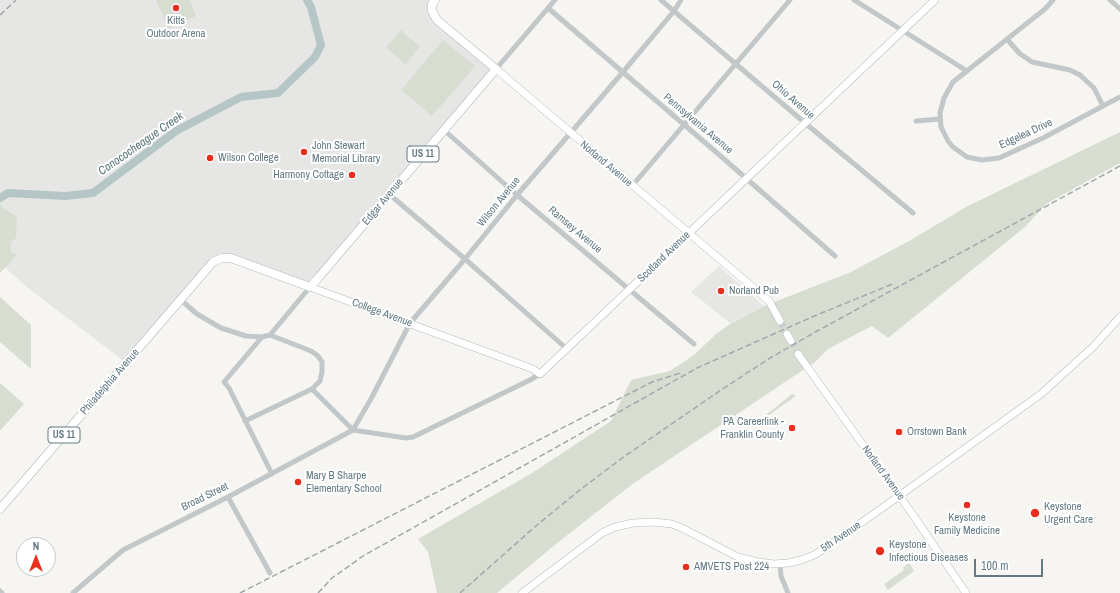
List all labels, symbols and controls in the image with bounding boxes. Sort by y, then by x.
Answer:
marker: Kitts Outdoor Arena [171,3,181,13]
place label: Kitts Outdoor Arena [146,14,206,40]
street label: Ohio Avenue [769,78,817,122]
street label: Pennsylvania Avenue [660,91,736,157]
water label: Conococheague Creek [96,109,186,179]
street label: Edgelea Drive [997,116,1055,152]
street label: Norland Avenue [577,138,635,190]
place label: John Stewart Memorial Library [312,139,380,165]
road number: US 11 [407,146,439,162]
marker: John Stewart Memorial Library [299,147,309,157]
place label: Wilson College [218,151,279,165]
marker: Wilson College [205,153,215,163]
place label: Harmony Cottage [273,168,344,182]
marker: Harmony Cottage [347,170,357,180]
street label: Wilson Avenue [475,174,523,230]
street label: Edgar Avenue [360,176,406,228]
street label: Ramsey Avenue [545,204,605,256]
street label: Scotland Avenue [635,229,693,285]
place label: Norland Pub [729,284,779,298]
marker: Norland Pub [716,286,726,296]
street label: College Avenue [350,296,414,330]
street label: Philadelphia Avenue [78,346,142,418]
place label: PA Careerlink - Franklin County [720,415,784,441]
marker: PA Careerlink - Franklin County [787,423,797,433]
place label: Orrstown Bank [907,425,967,439]
road number: US 11 [48,427,80,443]
marker: Orrstown Bank [894,427,904,437]
street label: Norland Avenue [859,443,907,503]
place label: Mary B Sharpe Elementary School [306,469,382,495]
marker: Mary B Sharpe Elementary School [293,477,303,487]
street label: Broad Street [179,480,231,514]
marker: Keystone Family Medicine [962,500,972,510]
place label: Keystone Urgent Care [1044,500,1093,526]
marker: Keystone Urgent Care [1029,507,1041,519]
place label: Keystone Family Medicine [934,511,1000,537]
street label: 5th Avenue [818,519,864,555]
north arrow [16,537,56,577]
place label: Keystone Infectious Diseases [889,538,968,564]
text: N [33,539,39,553]
marker: Keystone Infectious Diseases [874,545,886,557]
scale bar [976,551,1045,577]
text: 100 m [981,558,1008,574]
place label: AMVETS Post 224 [694,560,769,574]
marker: AMVETS Post 224 [681,562,691,572]

